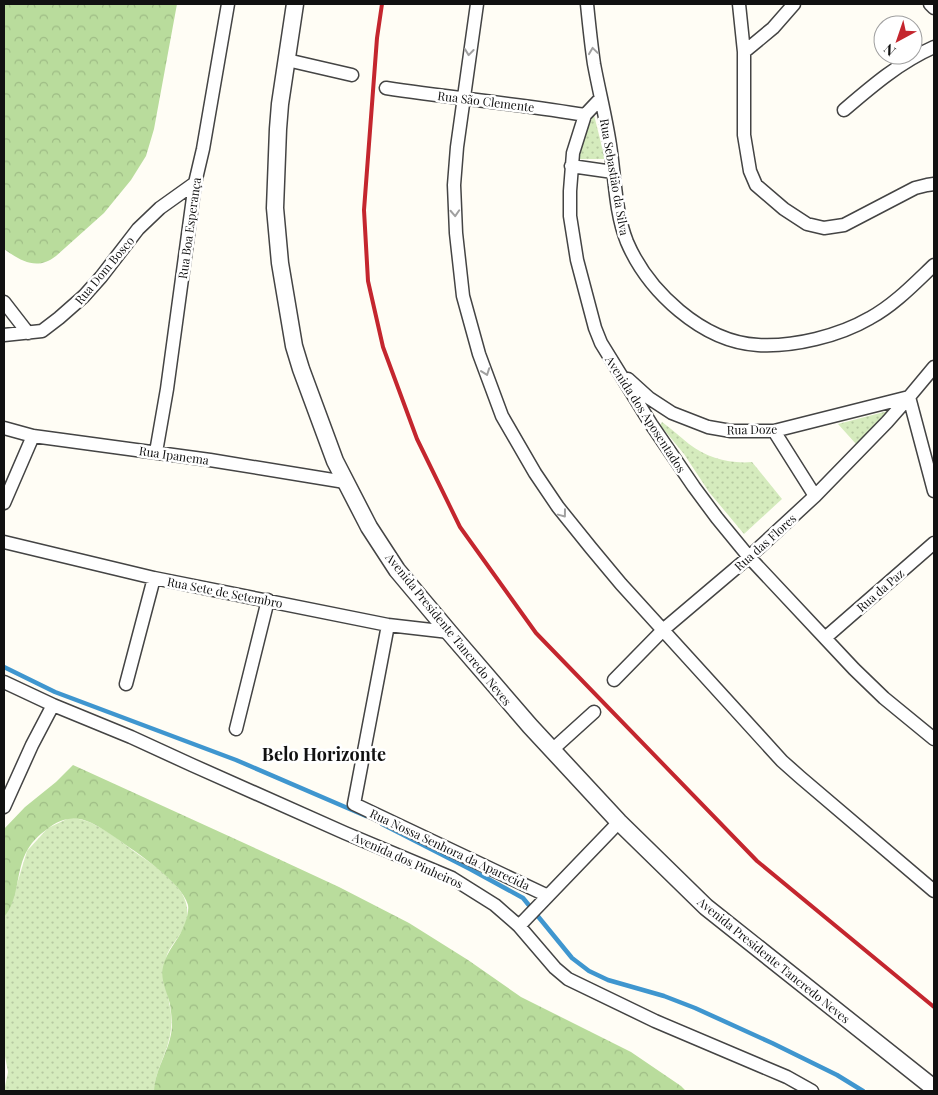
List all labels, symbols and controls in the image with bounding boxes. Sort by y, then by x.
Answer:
north arrow [873,15,923,65]
text: N [879,40,899,61]
one-way arrow [588,47,598,56]
one-way arrow [464,48,475,56]
street label: Rua São Clemente [437,87,535,115]
street label: Rua Sebastião da Silva [597,117,633,237]
street label: Rua Boa Esperança [174,176,204,280]
one-way arrow [450,210,460,218]
street label: Rua Dom Bosco [71,232,137,307]
street label: Avenida dos Aposentados [602,352,690,475]
one-way arrow [480,367,490,376]
street label: Rua Doze [727,421,777,437]
street label: Rua Ipanema [138,442,210,468]
one-way arrow [558,508,566,517]
street label: Rua das Flores [731,510,799,574]
street label: Avenida Presidente Tancredo Neves [382,549,516,708]
street label: Rua da Paz [853,565,907,615]
street label: Rua Sete de Setembro [166,573,285,611]
district label: Belo Horizonte [262,742,386,766]
street label: Rua Nossa Senhora da Aparecida [367,805,533,893]
street label: Avenida dos Pinheiros [349,828,466,892]
street label: Avenida Presidente Tancredo Neves [694,893,853,1027]

